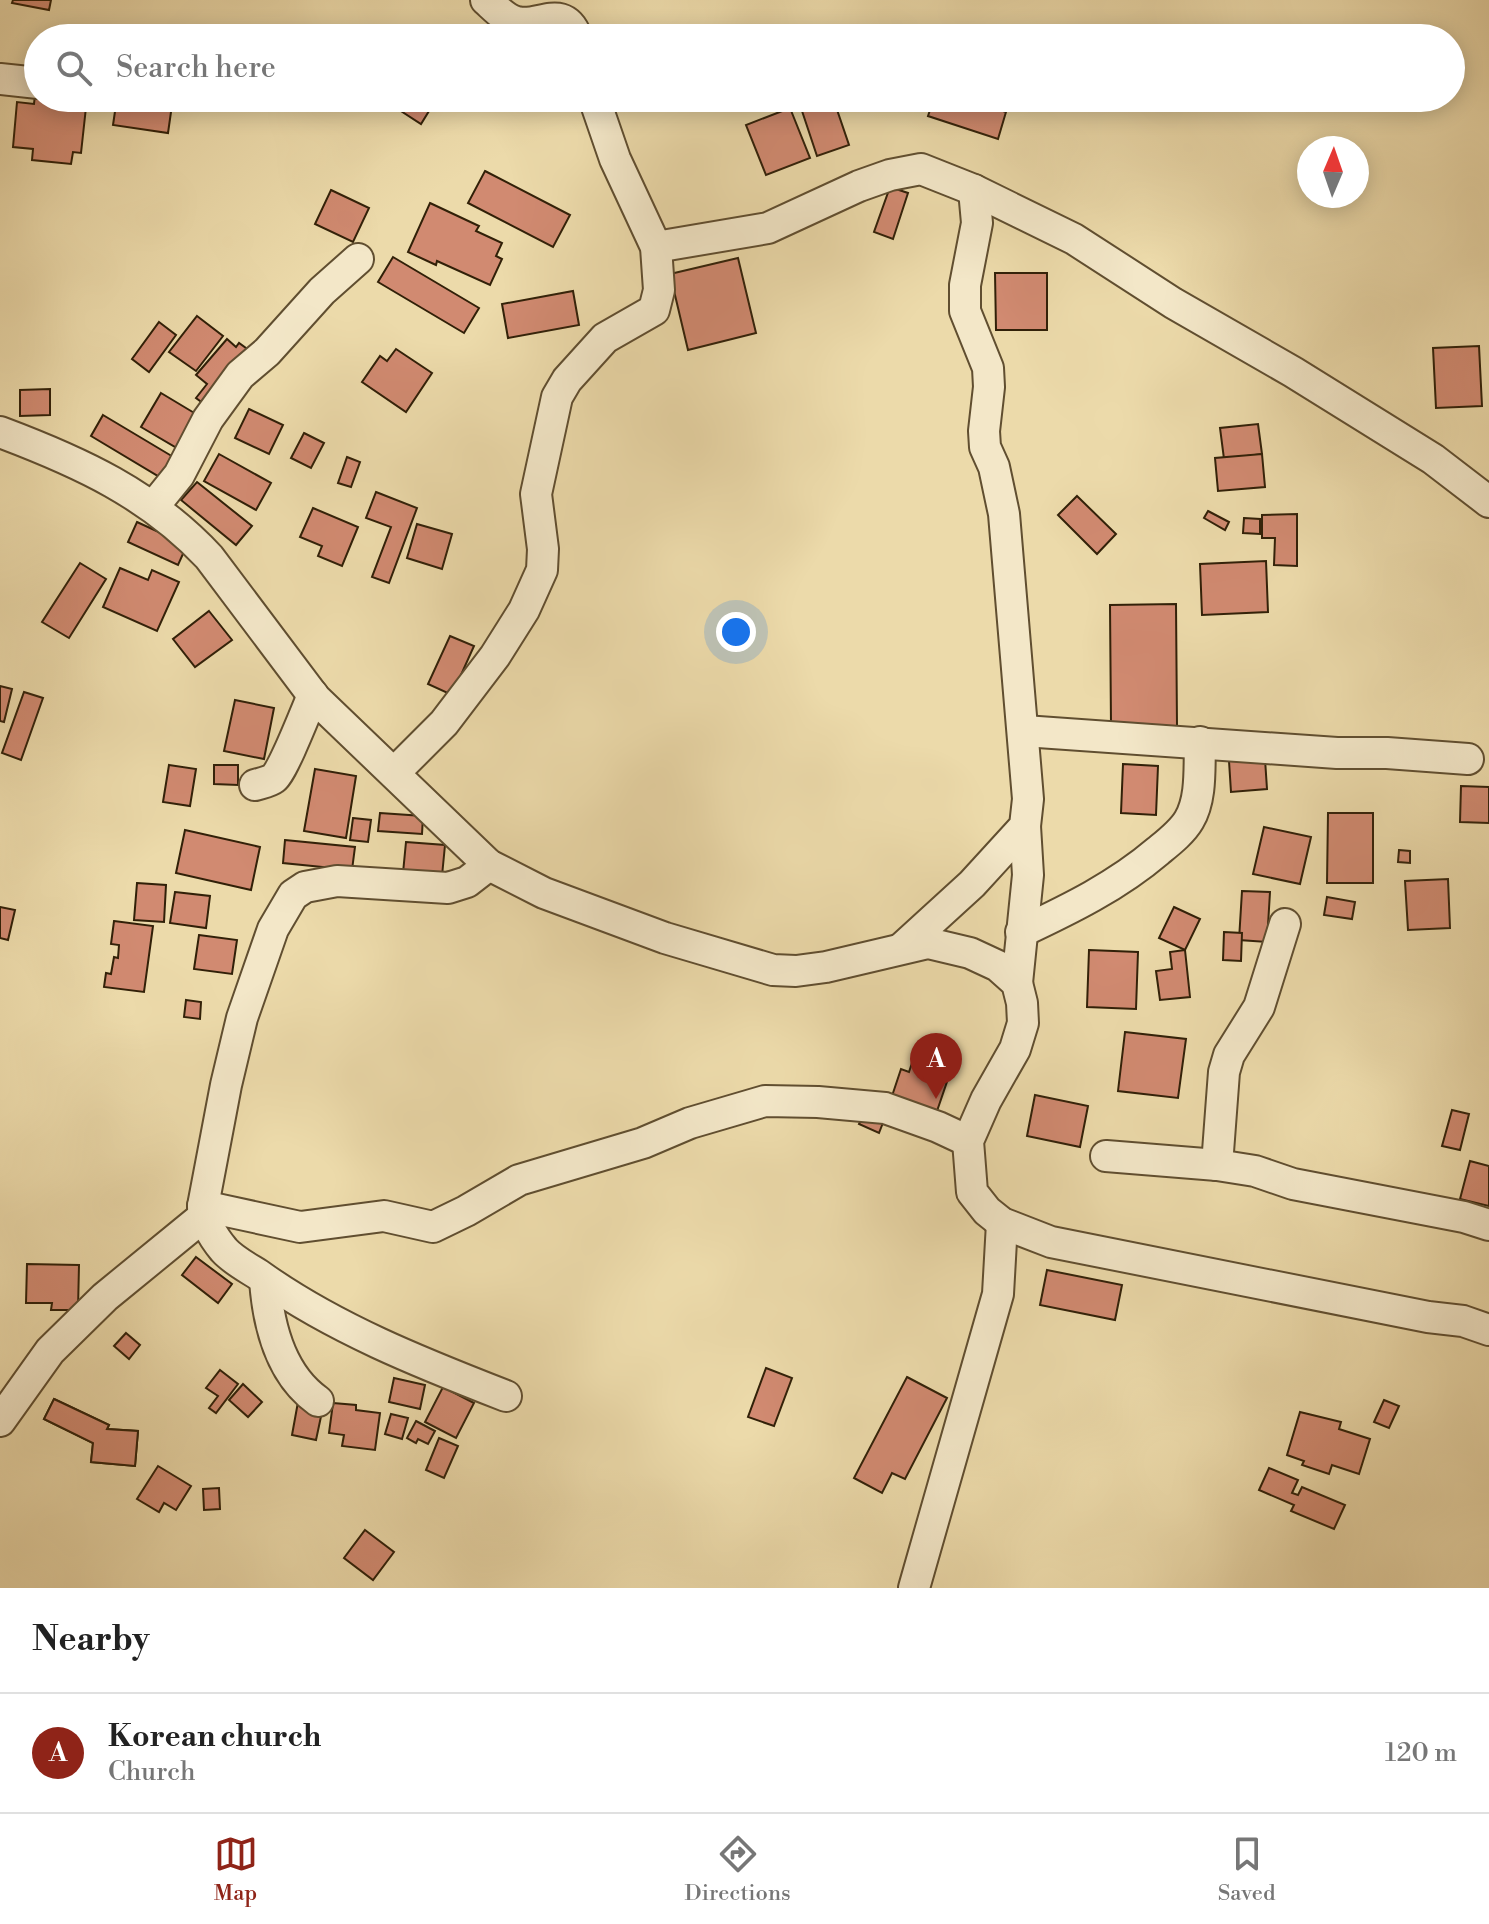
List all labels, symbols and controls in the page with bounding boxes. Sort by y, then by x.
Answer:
search box [24,24,1465,112]
icon: search [52,46,96,90]
text: Search here [116,49,276,87]
north arrow [1297,136,1369,208]
your location [716,612,756,652]
pin: A [910,1033,962,1099]
text: Nearby [32,1619,150,1661]
text: Korean church [108,1718,321,1756]
text: A [49,1737,67,1769]
text: 120 m [1385,1737,1457,1769]
text: Church [108,1756,196,1788]
tab: Map [214,1832,258,1907]
tab: Directions [685,1832,791,1907]
tab: Saved [1218,1832,1275,1907]

